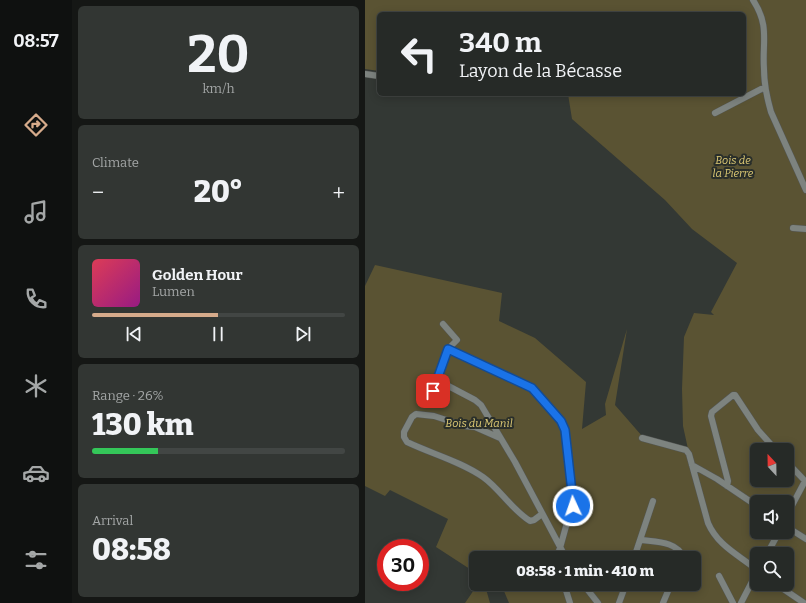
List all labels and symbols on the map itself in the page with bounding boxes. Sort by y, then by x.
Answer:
park label: Bois de la Pierre [713,154,754,180]
pin [416,374,450,408]
park label: Bois du Manil [445,417,513,430]
north arrow [750,443,794,487]
position arrow [552,485,594,527]
speed limit sign: 30 [377,539,429,591]

